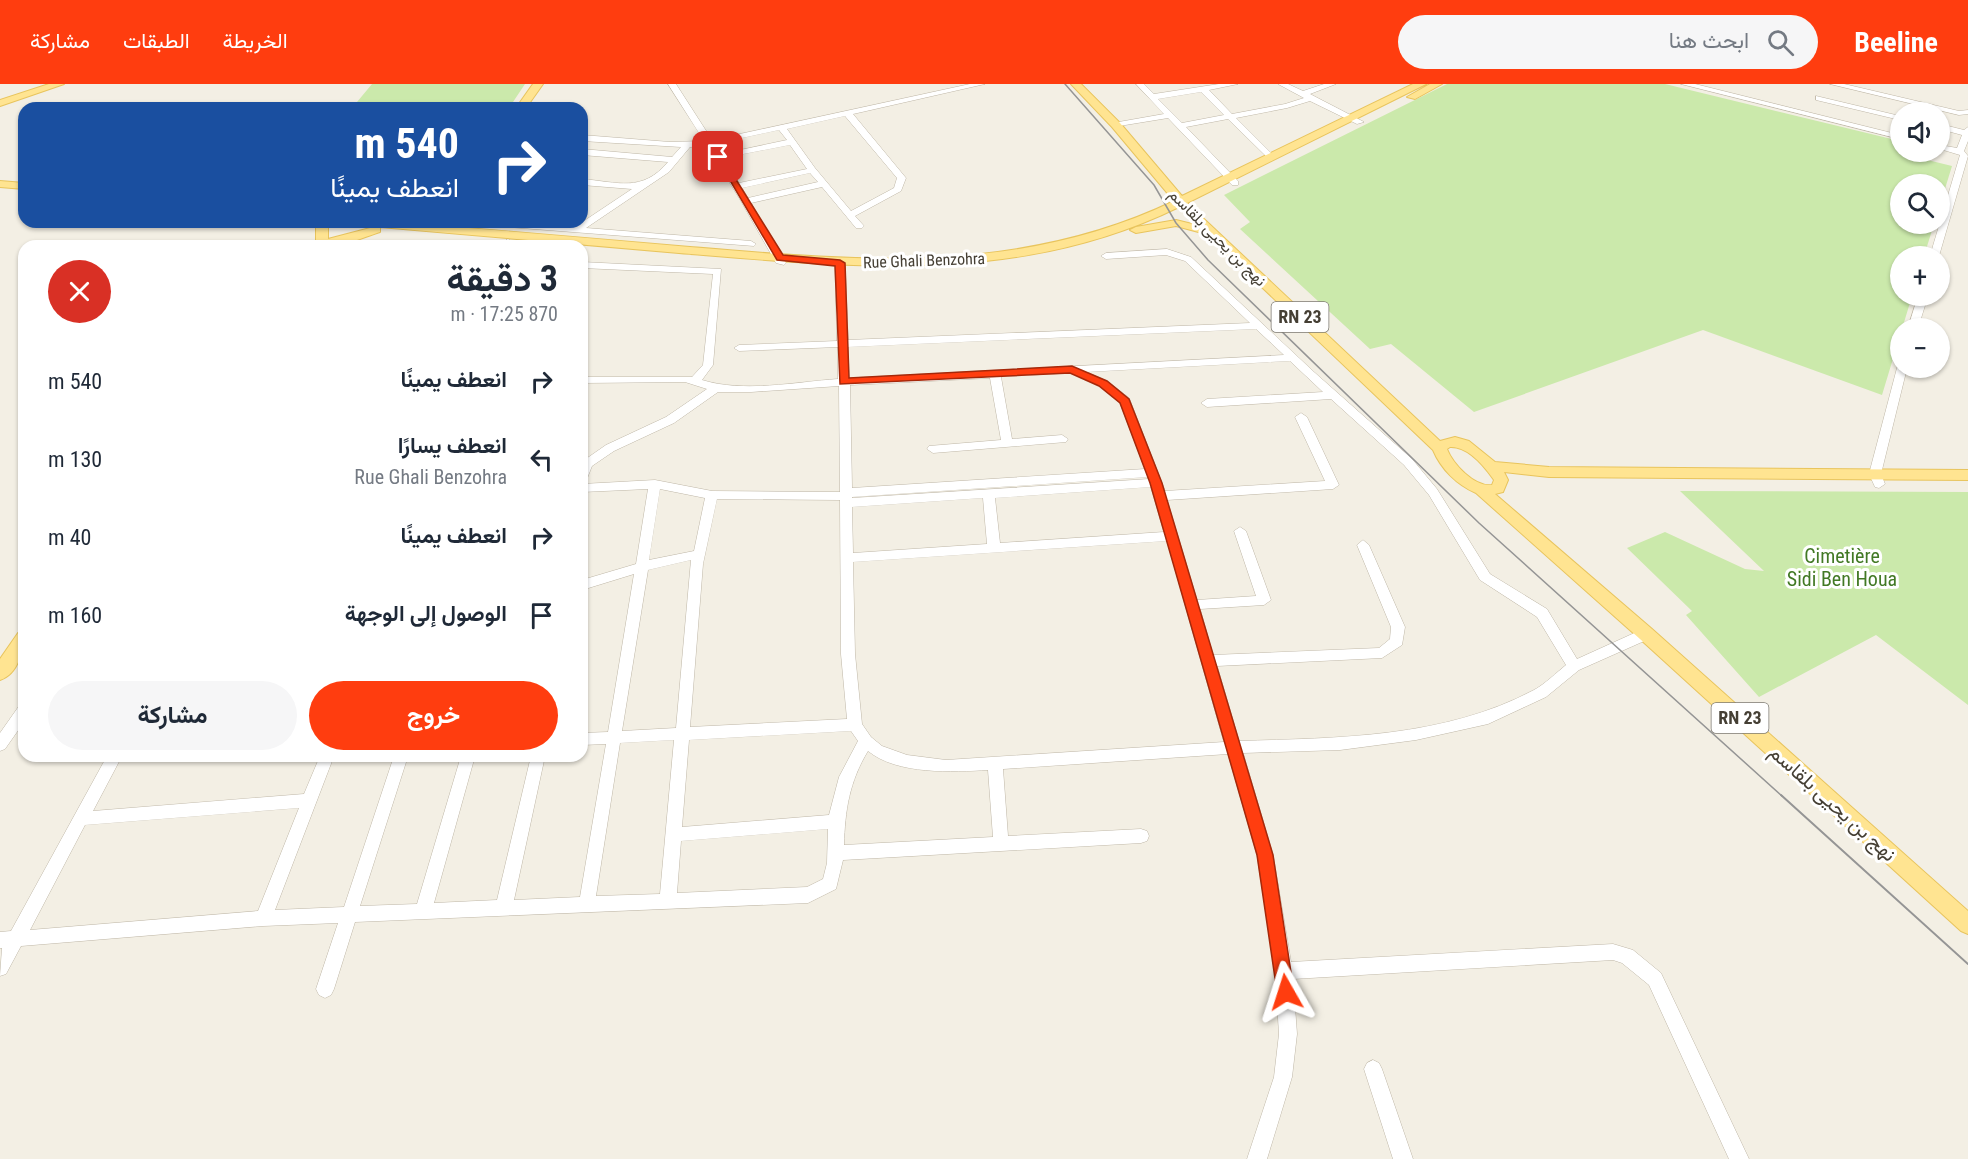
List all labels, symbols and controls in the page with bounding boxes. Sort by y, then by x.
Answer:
search box [1398,15,1818,69]
icon: search [1764,26,1797,59]
text: Beeline [1854,26,1938,59]
text: ابحث هنا [1669,28,1749,53]
text: مشاركة [30,29,90,53]
text: الطبقات [123,29,190,53]
text: الخريطة [223,29,288,53]
map controls [1890,102,1950,378]
button: sound [1890,102,1950,162]
text: 540 m [354,119,459,168]
icon: right [480,126,558,204]
pin [692,131,743,182]
icon: arrive [701,140,734,173]
text: انعطف يمينًا [330,172,459,204]
button: search [1890,174,1950,234]
street label: نهج بن يحيى بلقاسم [1164,185,1270,291]
button: + [1890,246,1950,306]
street label: Rue Ghali Benzohra [863,249,985,272]
text: 3 دقيقة [447,258,558,300]
button: close [48,260,111,323]
text: 870 m · 17:25 [451,302,558,326]
road number: RN 23 [1272,302,1328,332]
button: − [1890,318,1950,378]
icon: right [525,365,558,398]
text: انعطف يمينًا [401,367,507,392]
text: 540 m [48,369,102,394]
text: انعطف يسارًا [398,433,507,458]
icon: left [525,443,558,476]
text: 130 m [48,447,102,472]
text: Rue Ghali Benzohra [354,465,507,489]
icon: right [525,521,558,554]
text: انعطف يمينًا [401,523,507,548]
text: 40 m [48,525,91,550]
park label: Cimetière Sidi Ben Houa [1787,544,1897,591]
icon: arrive [525,599,558,632]
text: الوصول إلى الوجهة [345,601,507,626]
text: 160 m [48,603,102,628]
button: مشاركة [48,681,297,750]
button: خروج [309,681,558,750]
road number: RN 23 [1712,703,1768,733]
street label: نهج بن يحيى بلقاسم [1763,740,1901,868]
position arrow [1254,960,1318,1024]

